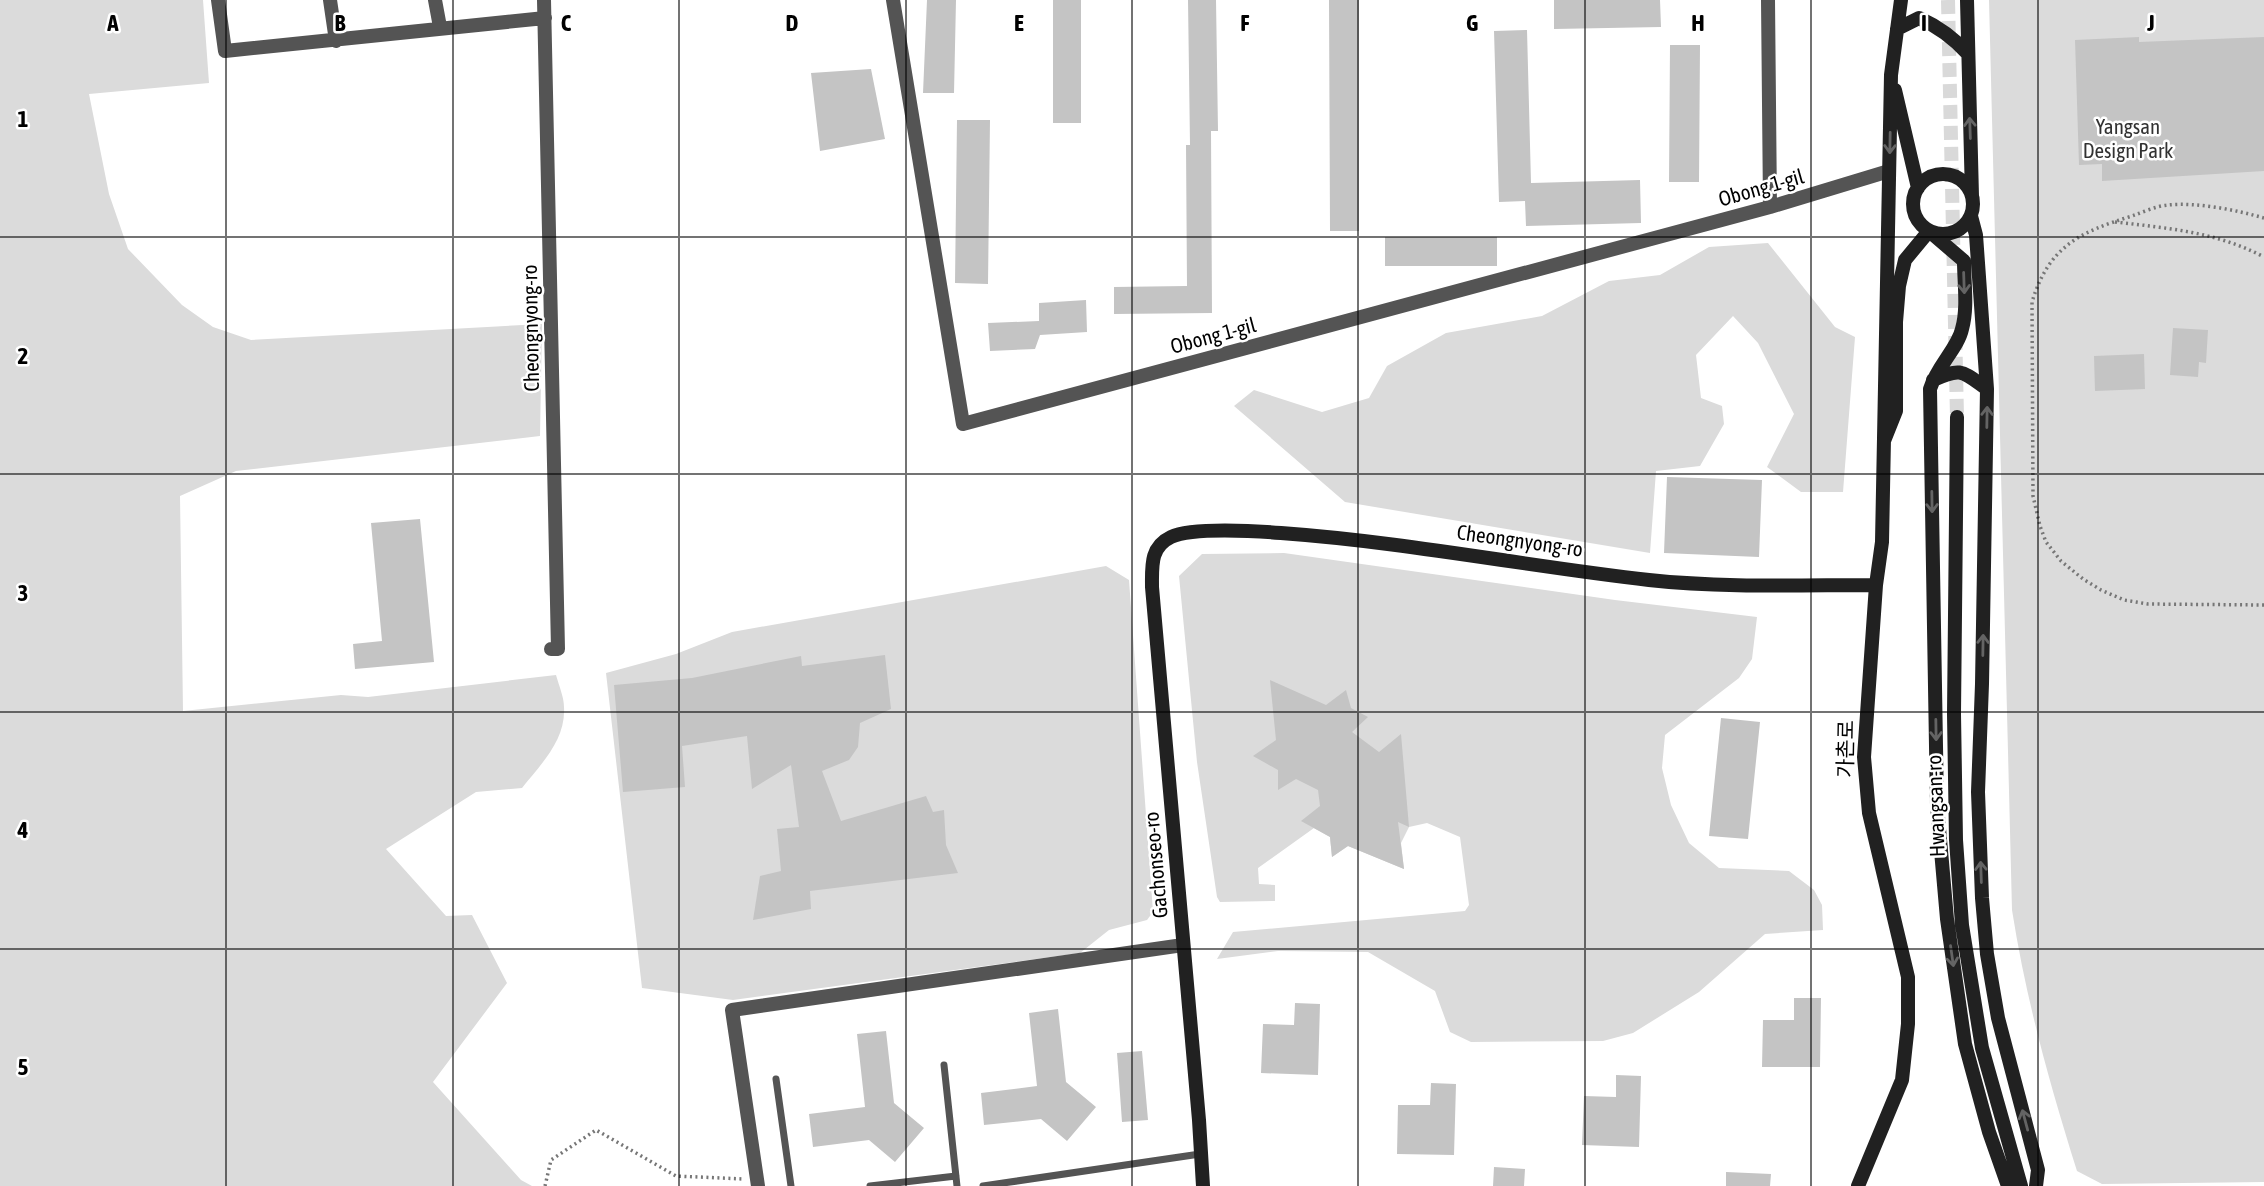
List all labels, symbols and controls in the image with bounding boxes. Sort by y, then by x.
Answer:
text: A [106,10,119,36]
text: B [335,10,346,36]
text: C [561,10,572,36]
text: D [786,10,799,36]
text: E [1014,10,1024,36]
text: F [1240,10,1250,36]
text: G [1466,10,1478,36]
text: H [1691,10,1705,36]
text: I [1921,10,1927,36]
text: J [2146,10,2155,36]
text: 1 [18,106,29,132]
park label: Yangsan Design Park [2083,114,2173,162]
one-way arrow [1963,117,1977,140]
one-way arrow [1883,132,1897,155]
street label: Obong 1-gil [1716,163,1807,211]
street label: Cheongnyong-ro [517,264,543,392]
one-way arrow [1958,272,1971,295]
street label: Obong 1-gil [1168,312,1259,358]
text: 2 [18,343,28,369]
one-way arrow [1980,406,1993,429]
one-way arrow [1926,490,1939,513]
street label: Cheongnyong-ro [1455,519,1585,561]
text: 3 [18,580,28,606]
one-way arrow [1976,634,1990,657]
one-way arrow [1929,718,1943,741]
street label: 가촌로 [1832,720,1858,778]
street label: Hwangsan-ro [1921,755,1949,857]
street label: Gachonseo-ro [1138,811,1172,919]
text: 4 [17,817,29,843]
one-way arrow [1974,861,1987,884]
one-way arrow [1946,944,1959,967]
text: 5 [18,1054,29,1080]
one-way arrow [2018,1109,2031,1131]

